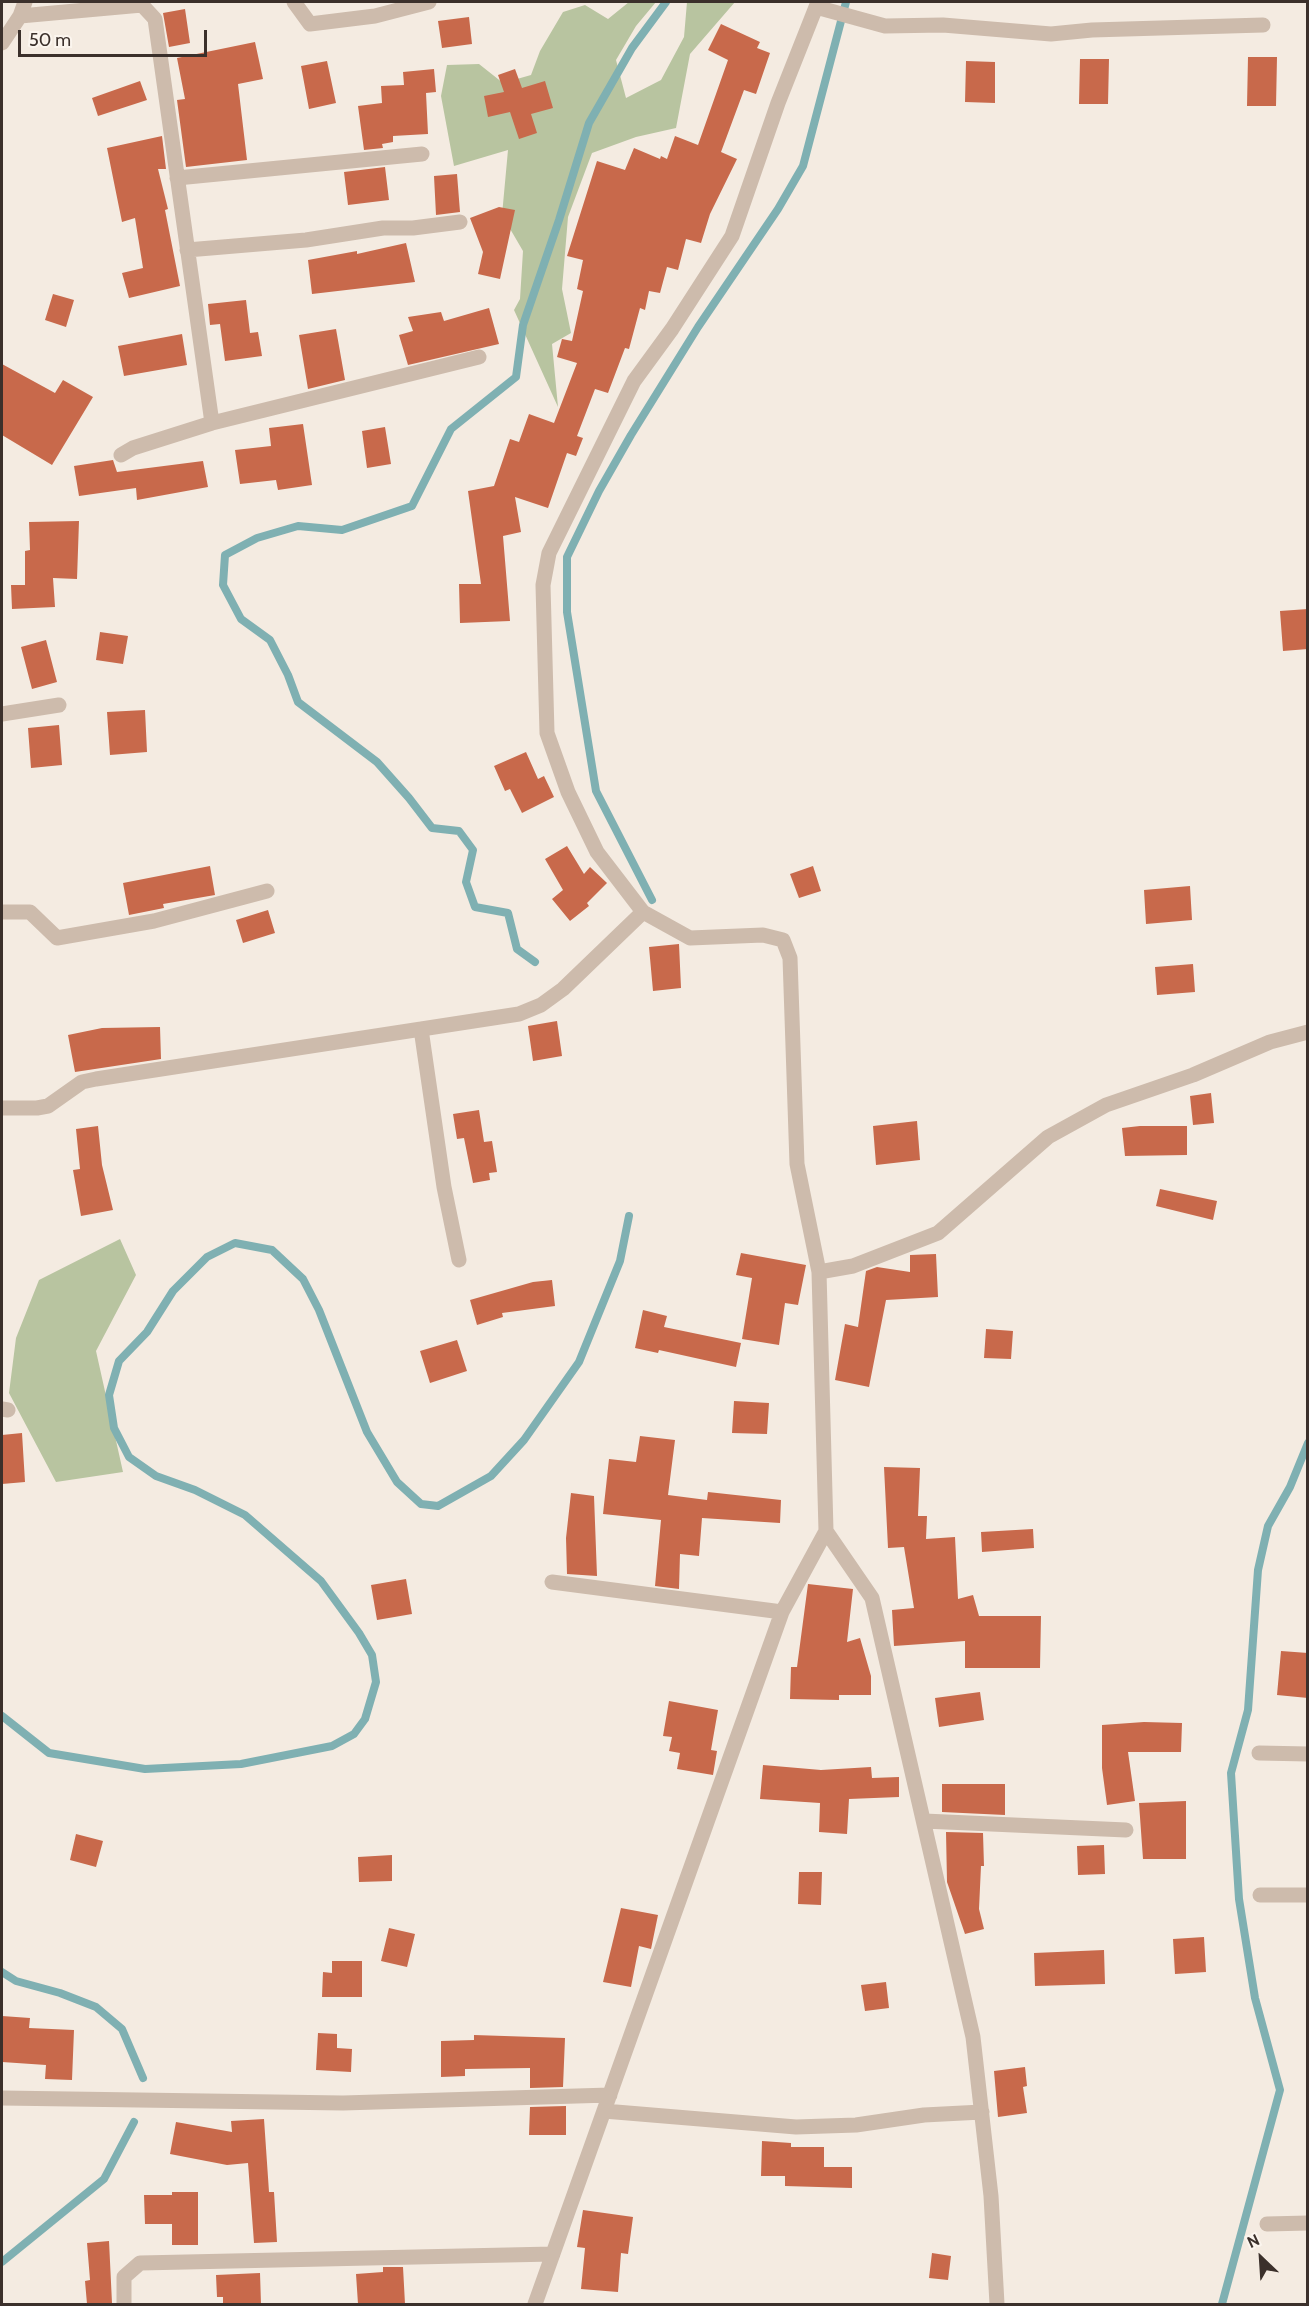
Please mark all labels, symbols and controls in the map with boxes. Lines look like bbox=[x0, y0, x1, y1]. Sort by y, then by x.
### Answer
scale bar bbox=[21, 18, 210, 56]
text: 50 m bbox=[29, 29, 71, 51]
north arrow bbox=[1231, 2228, 1291, 2288]
text: N bbox=[1244, 2230, 1262, 2252]

